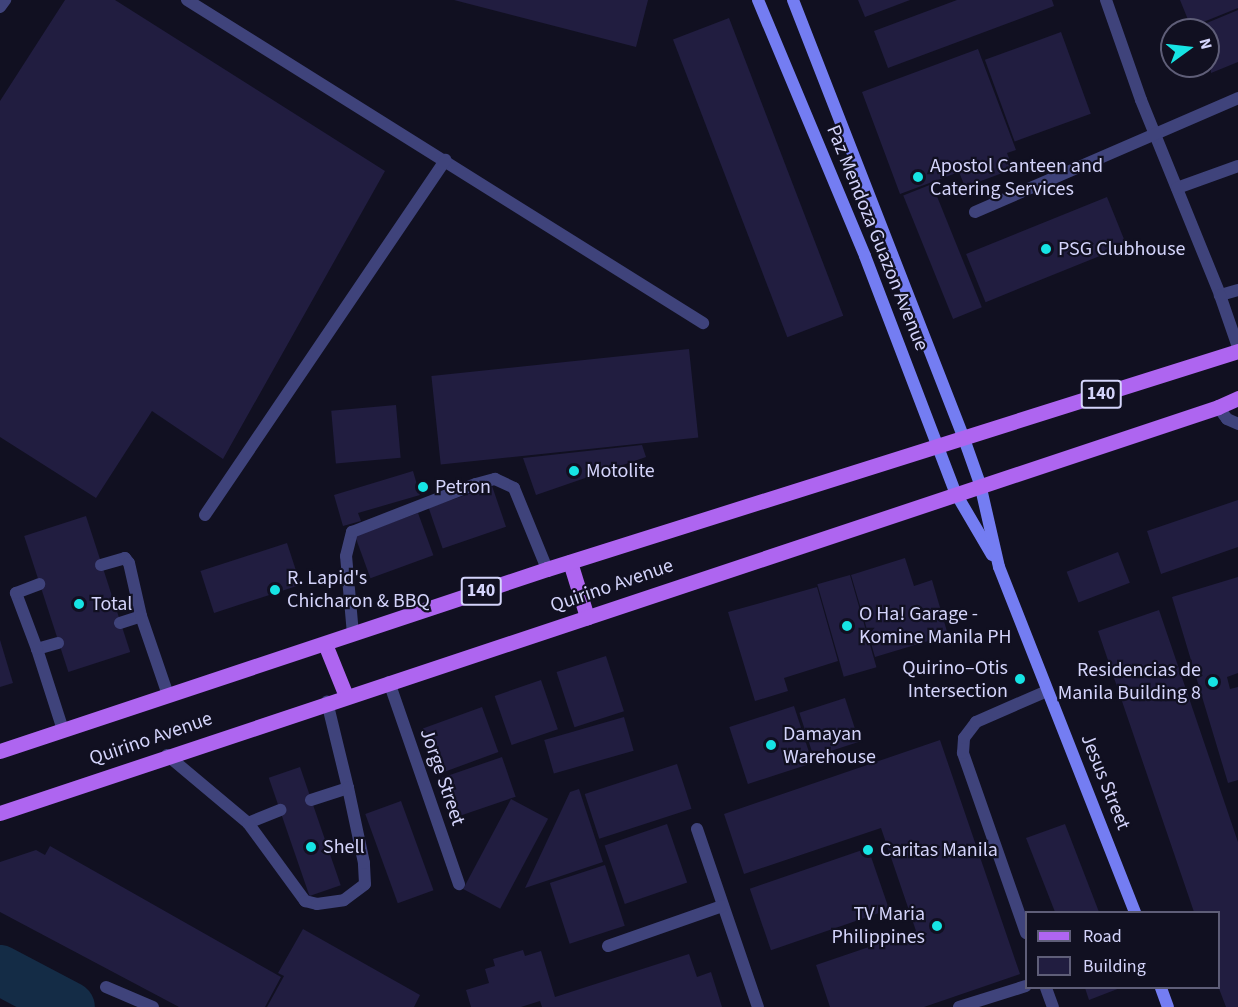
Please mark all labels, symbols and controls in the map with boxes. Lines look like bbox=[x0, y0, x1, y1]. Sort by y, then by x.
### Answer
north arrow bbox=[1160, 18, 1220, 78]
text: N bbox=[1193, 36, 1217, 52]
street label: Paz Mendoza Guazon Avenue bbox=[821, 122, 933, 354]
place label: Apostol Canteen and Catering Services bbox=[930, 154, 1103, 201]
marker: Apostol Canteen and Catering Services bbox=[911, 170, 925, 184]
place label: PSG Clubhouse bbox=[1058, 237, 1185, 261]
marker: PSG Clubhouse bbox=[1039, 242, 1053, 256]
road number: 140 bbox=[1080, 379, 1122, 409]
place label: Motolite bbox=[586, 459, 655, 483]
marker: Motolite bbox=[567, 464, 581, 478]
place label: Petron bbox=[435, 475, 491, 499]
marker: Petron bbox=[416, 480, 430, 494]
street label: Quirino Avenue bbox=[547, 554, 677, 618]
place label: R. Lapid's Chicharon & BBQ bbox=[287, 566, 430, 613]
road number: 140 bbox=[460, 576, 502, 606]
marker: R. Lapid's Chicharon & BBQ bbox=[268, 583, 282, 597]
place label: Total bbox=[91, 592, 132, 616]
marker: Total bbox=[72, 597, 86, 611]
place label: O Ha! Garage - Komine Manila PH bbox=[859, 602, 1012, 649]
marker: O Ha! Garage - Komine Manila PH bbox=[840, 619, 854, 633]
place label: Quirino–Otis Intersection bbox=[902, 656, 1008, 703]
place label: Residencias de Manila Building 8 bbox=[1058, 658, 1201, 705]
marker: Quirino–Otis Intersection bbox=[1013, 672, 1027, 686]
marker: Residencias de Manila Building 8 bbox=[1206, 675, 1220, 689]
street label: Quirino Avenue bbox=[86, 707, 216, 771]
place label: Damayan Warehouse bbox=[783, 722, 876, 769]
street label: Jorge Street bbox=[414, 725, 470, 829]
street label: Jesus Street bbox=[1075, 731, 1135, 833]
marker: Damayan Warehouse bbox=[764, 738, 778, 752]
place label: Shell bbox=[323, 835, 365, 859]
place label: Caritas Manila bbox=[880, 838, 998, 862]
marker: Shell bbox=[304, 840, 318, 854]
marker: Caritas Manila bbox=[861, 843, 875, 857]
place label: TV Maria Philippines bbox=[832, 903, 925, 950]
legend bbox=[1025, 911, 1220, 989]
marker: TV Maria Philippines bbox=[930, 919, 944, 933]
text: Road bbox=[1083, 924, 1122, 949]
text: Building bbox=[1083, 954, 1146, 979]

